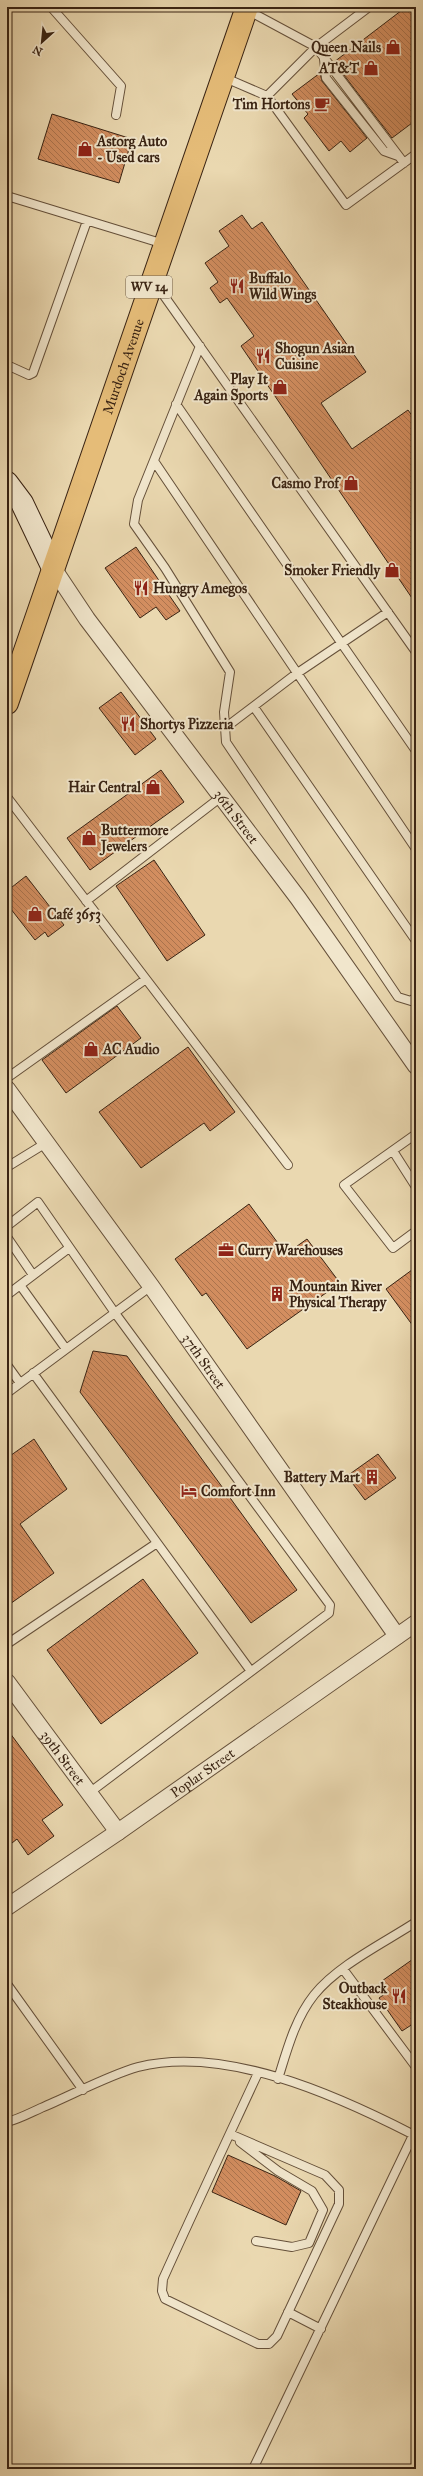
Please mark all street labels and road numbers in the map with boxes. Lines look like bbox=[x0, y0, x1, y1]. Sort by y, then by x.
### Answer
road number: WV 14 bbox=[126, 276, 172, 298]
street label: Murdoch Avenue bbox=[99, 316, 147, 416]
street label: 36th Street bbox=[211, 786, 262, 847]
street label: 37th Street bbox=[179, 1330, 229, 1392]
street label: 39th Street bbox=[37, 1727, 89, 1788]
street label: Poplar Street bbox=[167, 1744, 238, 1801]

